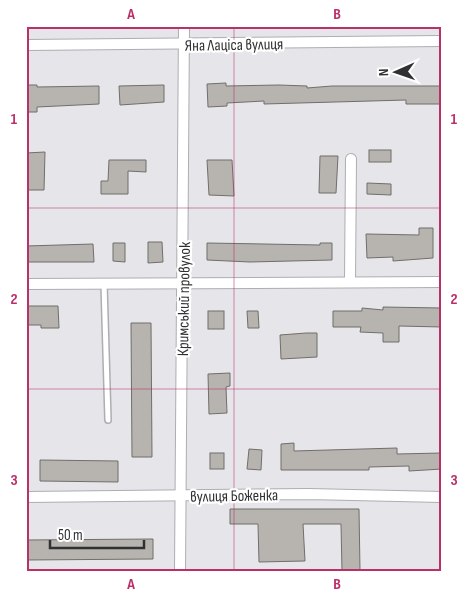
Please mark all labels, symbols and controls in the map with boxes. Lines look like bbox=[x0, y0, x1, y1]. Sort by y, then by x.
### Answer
text: A bbox=[126, 5, 135, 24]
text: B bbox=[333, 5, 341, 24]
street label: Яна Лаціса вулиця bbox=[185, 35, 283, 56]
north arrow bbox=[370, 48, 420, 98]
text: N bbox=[375, 68, 392, 76]
text: 1 bbox=[11, 110, 18, 129]
text: 1 bbox=[451, 110, 458, 129]
street label: Кримський провулок bbox=[174, 241, 195, 356]
text: 2 bbox=[10, 290, 18, 309]
text: 2 bbox=[450, 290, 458, 309]
text: 3 bbox=[10, 471, 18, 490]
text: 3 bbox=[450, 471, 458, 490]
street label: вулиця Боженка bbox=[190, 486, 278, 507]
scale bar bbox=[50, 517, 144, 549]
text: 50 m bbox=[58, 526, 83, 545]
text: A bbox=[126, 575, 135, 594]
text: B bbox=[333, 575, 341, 594]

